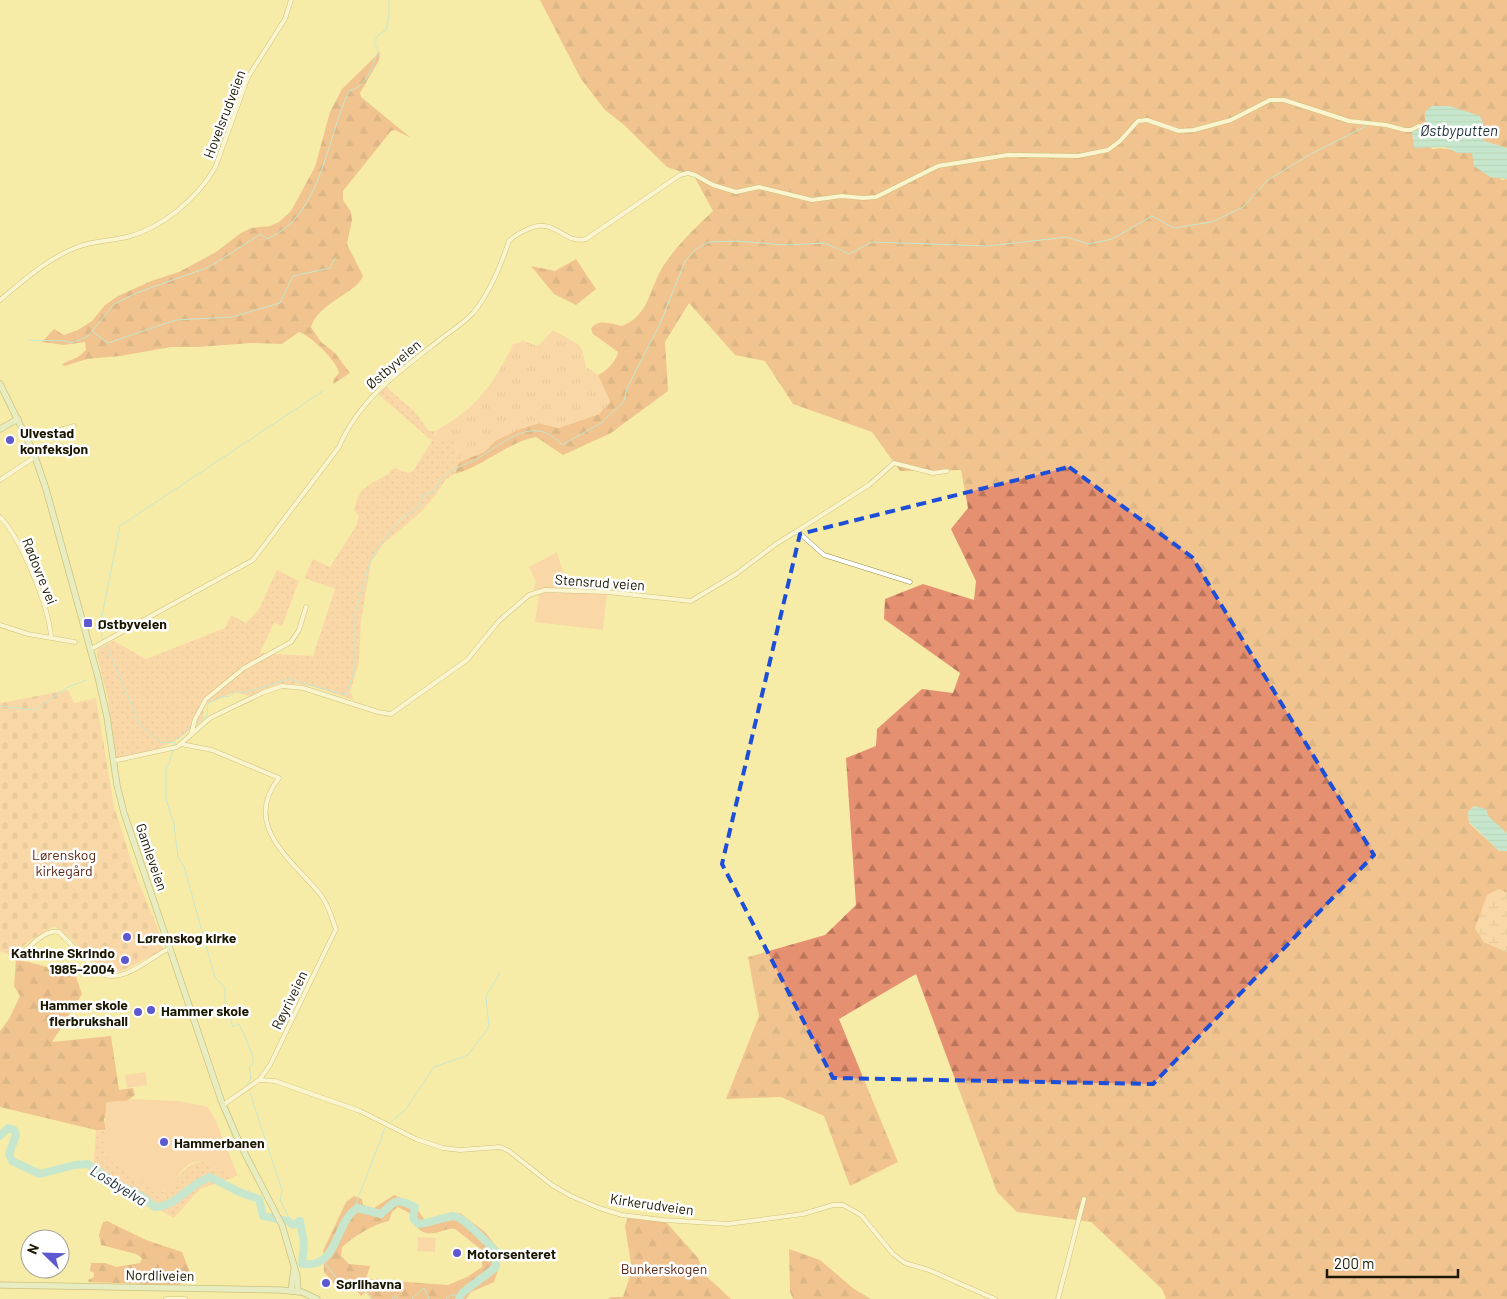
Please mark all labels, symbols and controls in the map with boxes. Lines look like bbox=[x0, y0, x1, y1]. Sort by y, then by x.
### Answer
street label: Hovelsrudveien bbox=[199, 68, 249, 160]
water label: Østbyputten bbox=[1420, 121, 1498, 139]
street label: Østbyveien bbox=[362, 336, 424, 392]
place label: Ulvestad konfeksjon bbox=[20, 424, 88, 457]
marker: Ulvestad konfeksjon bbox=[4, 434, 16, 446]
street label: Rødovre vei bbox=[19, 535, 61, 607]
street label: Stensrud veien bbox=[554, 570, 646, 594]
place label: Østbyveien bbox=[98, 615, 167, 632]
marker: Østbyveien bbox=[82, 617, 94, 629]
street label: Gamleveien bbox=[133, 821, 171, 893]
park label: Lørenskog kirkegård bbox=[32, 846, 96, 879]
place label: Lørenskog kirke bbox=[137, 929, 237, 946]
marker: Lørenskog kirke bbox=[121, 931, 133, 943]
place label: Kathrine Skrindo 1985-2004 bbox=[11, 944, 115, 977]
marker: Kathrine Skrindo 1985-2004 bbox=[119, 954, 131, 966]
street label: Røyriveien bbox=[268, 968, 310, 1032]
place label: Hammer skole flerbrukshall bbox=[40, 996, 128, 1029]
place label: Hammer skole bbox=[161, 1002, 249, 1019]
marker: Hammer skole bbox=[145, 1004, 157, 1016]
marker: Hammer skole flerbrukshall bbox=[132, 1006, 144, 1018]
place label: Hammerbanen bbox=[174, 1134, 265, 1151]
marker: Hammerbanen bbox=[158, 1136, 170, 1148]
water label: Losbyelva bbox=[87, 1161, 151, 1209]
street label: Kirkerudveien bbox=[609, 1190, 695, 1218]
north arrow bbox=[20, 1229, 70, 1279]
text: N bbox=[23, 1241, 42, 1256]
place label: Motorsenteret bbox=[467, 1245, 556, 1262]
scale bar bbox=[1327, 1246, 1458, 1278]
marker: Motorsenteret bbox=[451, 1247, 463, 1259]
text: 200 m bbox=[1334, 1254, 1374, 1272]
park label: Bunkerskogen bbox=[621, 1260, 707, 1277]
street label: Nordliveien bbox=[125, 1266, 195, 1284]
place label: Sørlihavna bbox=[336, 1275, 402, 1292]
marker: Sørlihavna bbox=[320, 1277, 332, 1289]

